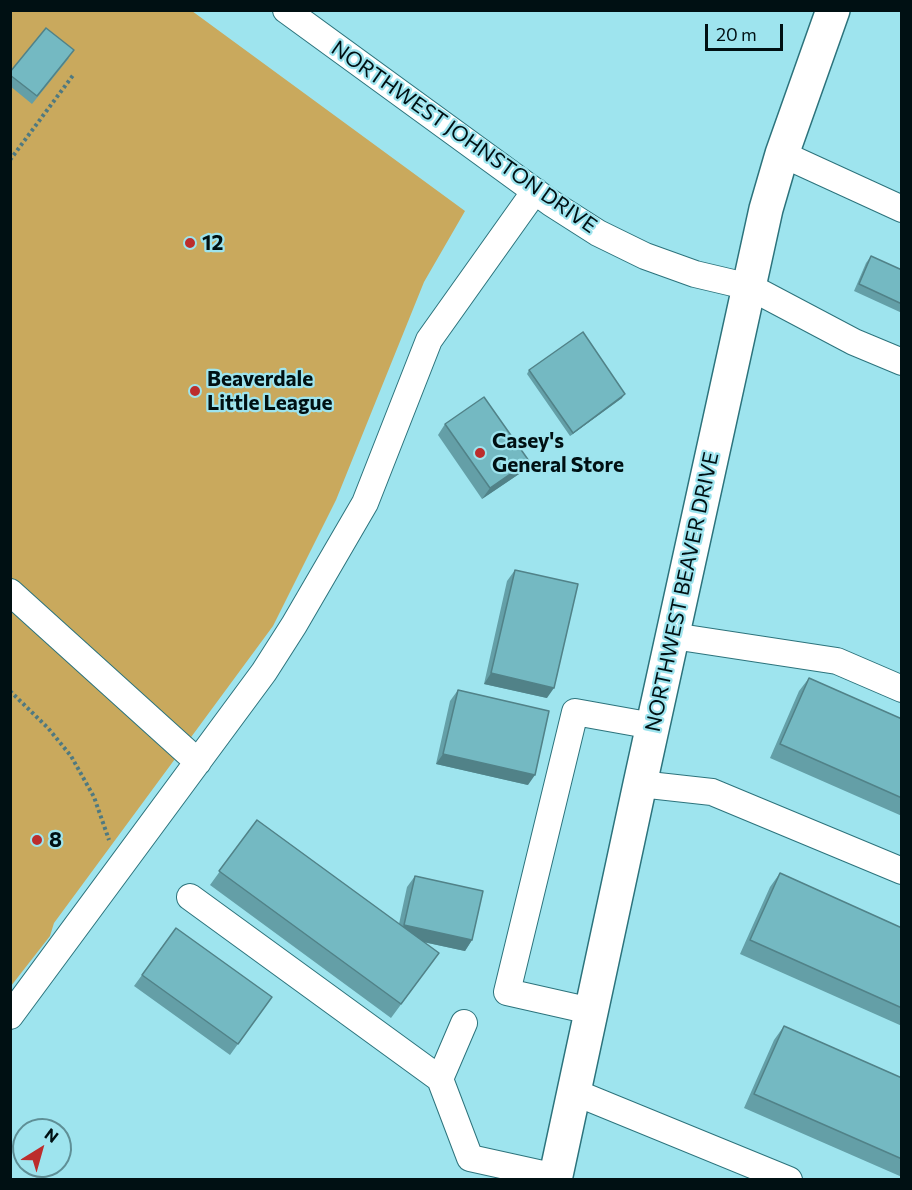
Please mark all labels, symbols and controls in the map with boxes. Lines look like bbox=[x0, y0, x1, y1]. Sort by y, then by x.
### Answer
scale bar bbox=[708, 12, 786, 50]
text: 20 m bbox=[716, 23, 757, 45]
street label: NORTHWEST JOHNSTON DRIVE bbox=[326, 35, 602, 239]
place label: 12 bbox=[202, 230, 223, 256]
marker: 12 bbox=[183, 236, 197, 250]
place label: Beaverdale Little League bbox=[207, 366, 332, 416]
marker: Beaverdale Little League bbox=[188, 384, 202, 398]
place label: Casey's General Store bbox=[492, 428, 624, 478]
marker: Casey's General Store bbox=[473, 446, 487, 460]
street label: NORTHWEST BEAVER DRIVE bbox=[640, 450, 724, 734]
place label: 8 bbox=[49, 827, 62, 853]
marker: 8 bbox=[30, 833, 44, 847]
north arrow bbox=[12, 1118, 72, 1178]
text: N bbox=[41, 1124, 62, 1146]

